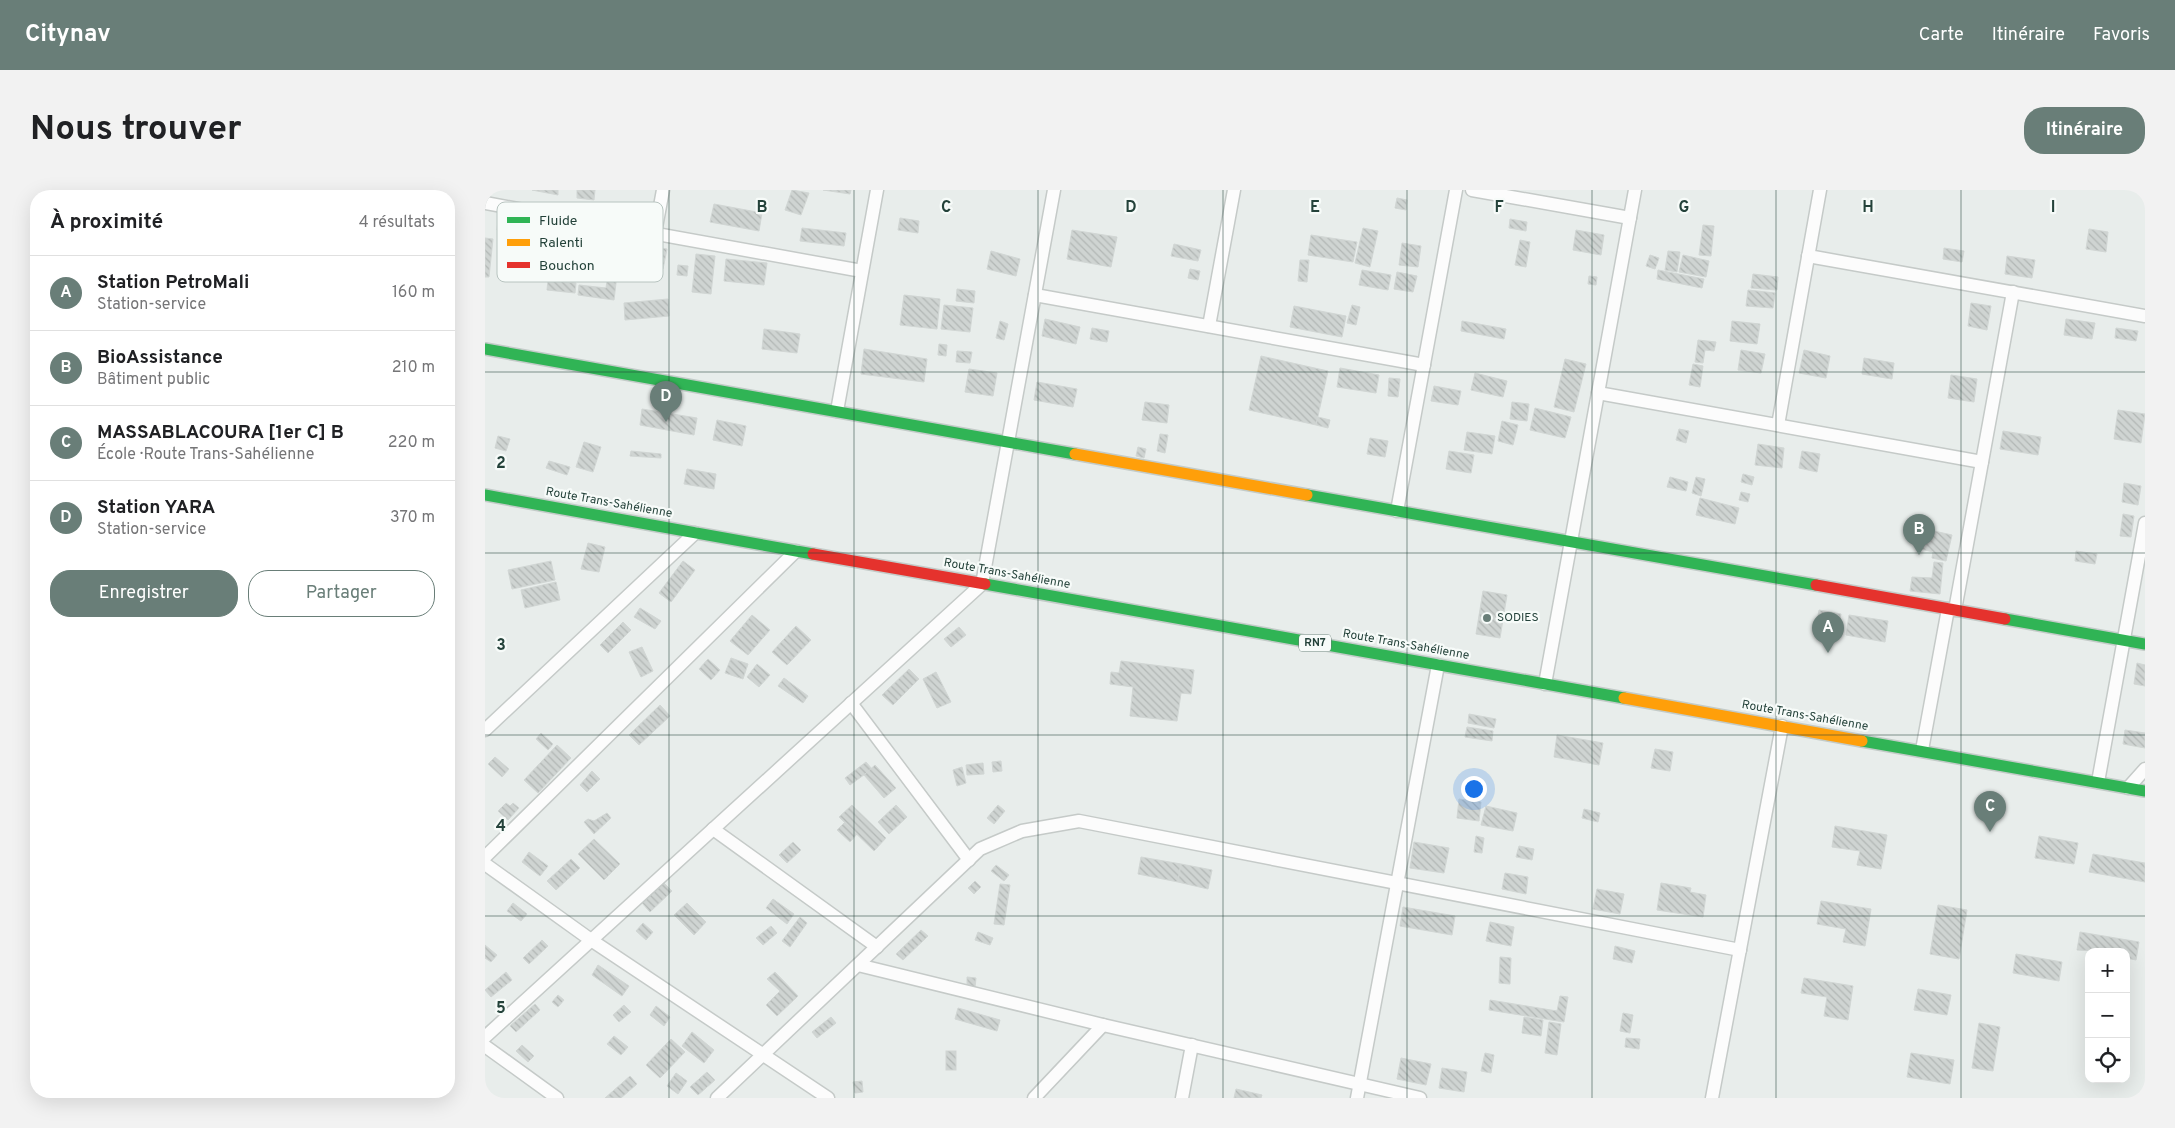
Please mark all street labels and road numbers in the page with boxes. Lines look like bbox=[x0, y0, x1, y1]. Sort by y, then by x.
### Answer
street label: Route Trans-Sahélienne bbox=[544, 484, 674, 522]
street label: Route Trans-Sahélienne bbox=[942, 555, 1072, 593]
street label: Route Trans-Sahélienne bbox=[1341, 626, 1471, 664]
road number: RN7 bbox=[1299, 634, 1331, 652]
street label: Route Trans-Sahélienne bbox=[1740, 697, 1870, 735]

